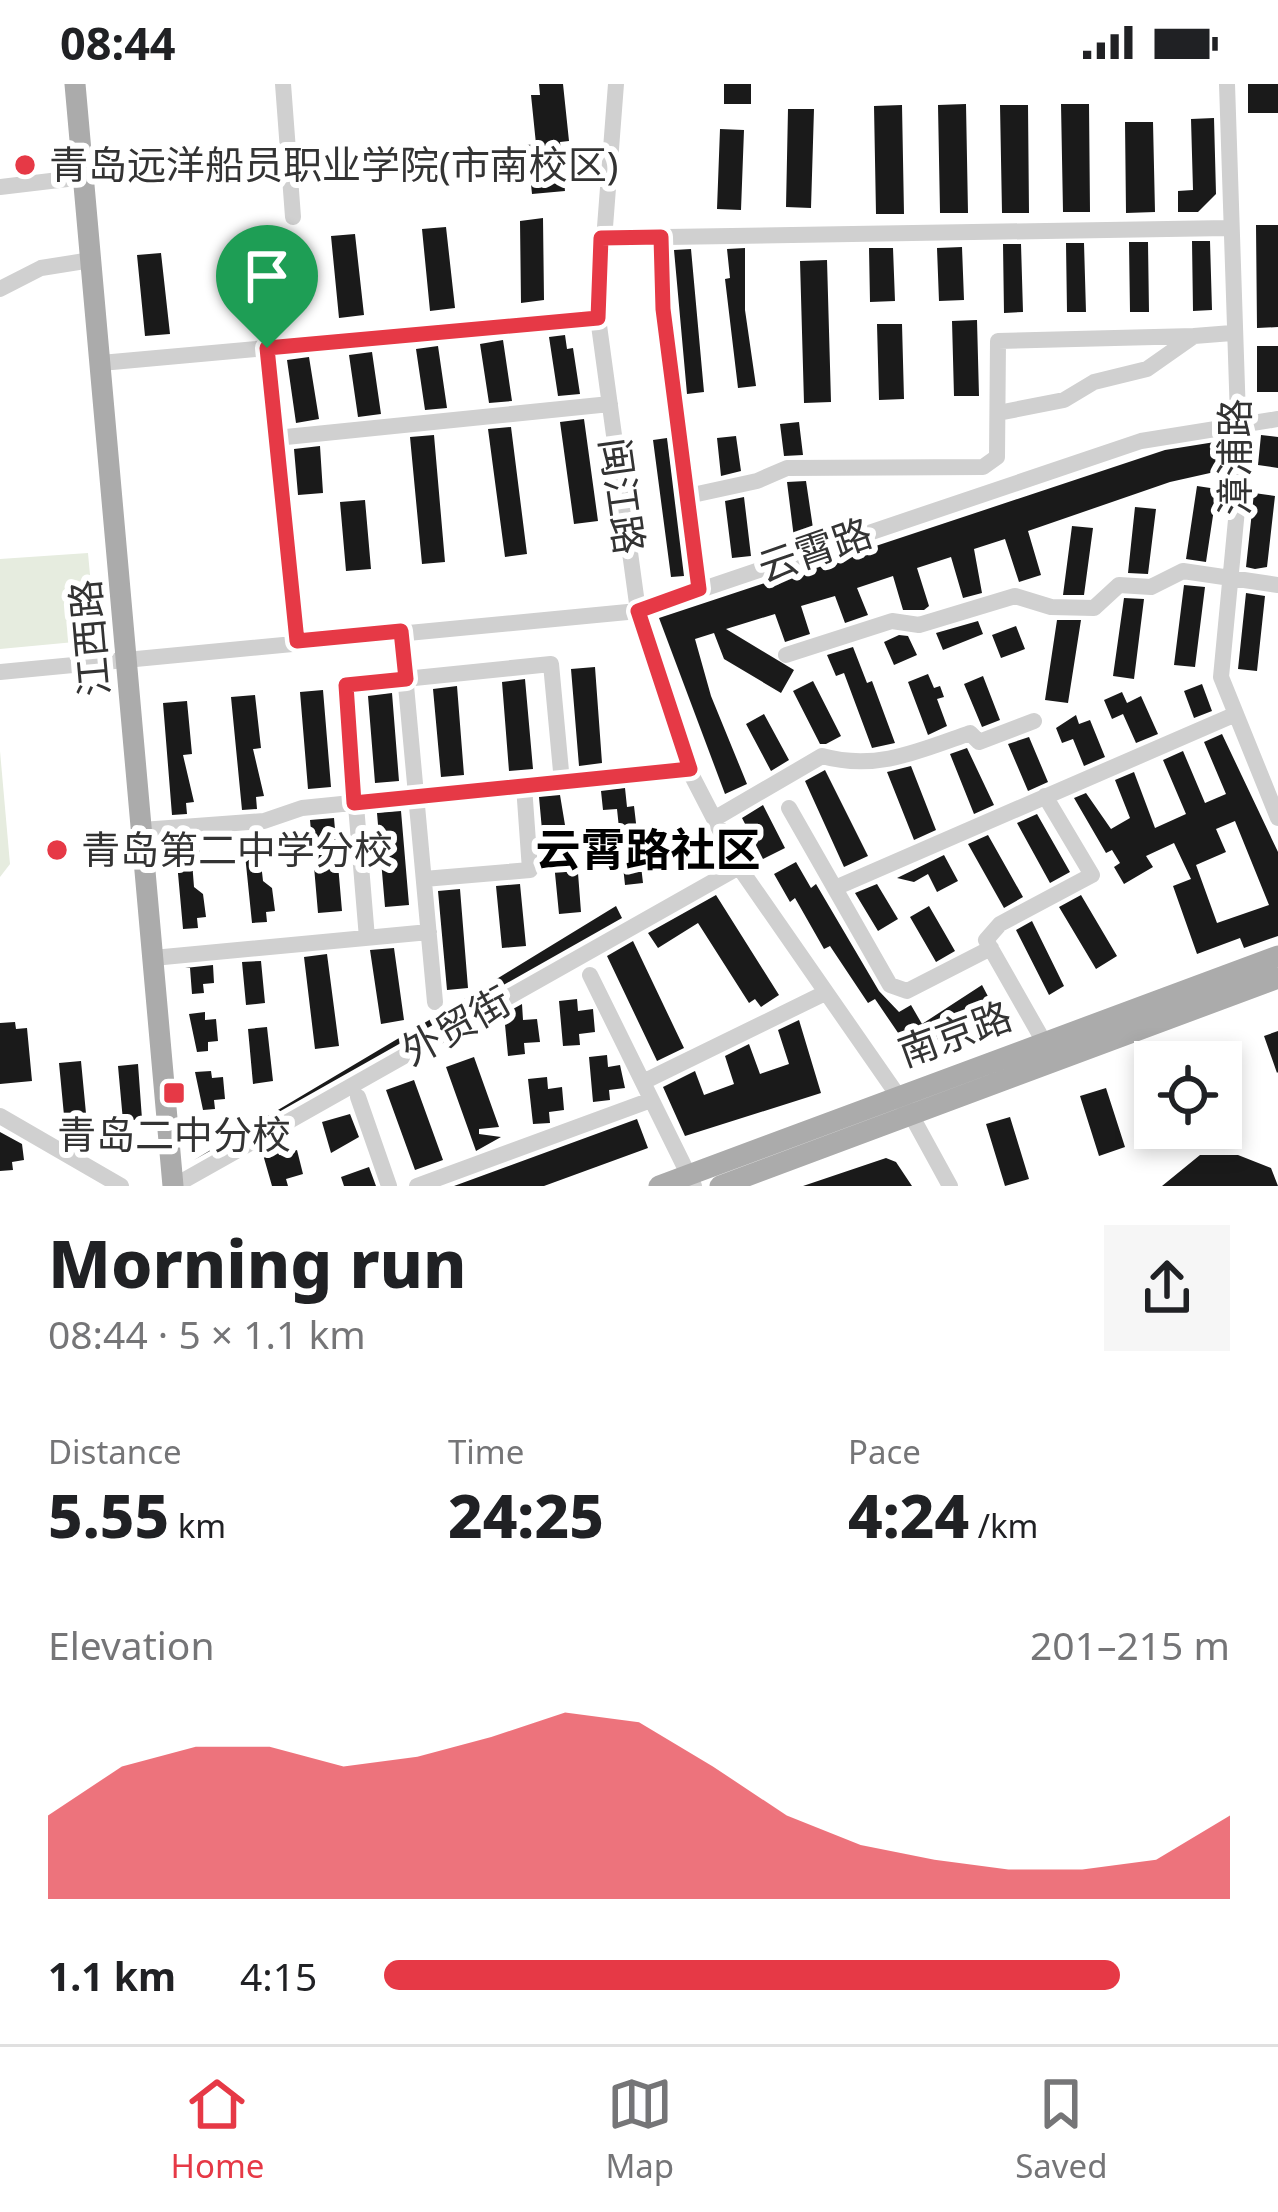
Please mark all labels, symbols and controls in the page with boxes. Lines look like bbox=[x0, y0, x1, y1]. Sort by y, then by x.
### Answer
text: 08:44 bbox=[60, 12, 176, 73]
place label: 青岛远洋船员职业学院(市南校区) bbox=[49, 137, 618, 190]
marker: 青岛远洋船员职业学院(市南校区) bbox=[12, 152, 38, 178]
pin bbox=[216, 225, 318, 348]
icon: arrive bbox=[234, 243, 300, 309]
street label: 漳浦路 bbox=[1207, 398, 1260, 516]
street label: 闽江路 bbox=[589, 434, 658, 557]
street label: 云霄路 bbox=[751, 504, 878, 593]
street label: 江西路 bbox=[57, 578, 120, 699]
district label: 云霄路社区 bbox=[535, 818, 761, 879]
place label: 青岛第二中学分校 bbox=[81, 822, 393, 875]
marker: 青岛第二中学分校 bbox=[44, 837, 70, 863]
street label: 外贸街 bbox=[391, 973, 519, 1076]
street label: 南京路 bbox=[890, 988, 1019, 1078]
map controls bbox=[1134, 1041, 1242, 1149]
button: locate bbox=[1134, 1041, 1242, 1149]
marker: 青岛二中分校 bbox=[161, 1080, 187, 1106]
place label: 青岛二中分校 bbox=[57, 1107, 291, 1160]
text: Morning run bbox=[48, 1217, 467, 1307]
button: share bbox=[1104, 1225, 1230, 1351]
text: 08:44 · 5 × 1.1 km bbox=[48, 1307, 366, 1360]
text: Distance bbox=[48, 1429, 182, 1474]
text: Time bbox=[448, 1429, 524, 1474]
text: Pace bbox=[848, 1429, 921, 1474]
text: 5.55 bbox=[48, 1474, 169, 1556]
text: 24:25 bbox=[448, 1474, 604, 1556]
text: 4:24 bbox=[848, 1474, 969, 1556]
text: km bbox=[169, 1503, 226, 1548]
text: /km bbox=[969, 1503, 1038, 1548]
text: Elevation bbox=[48, 1618, 215, 1671]
text: 201–215 m bbox=[1030, 1618, 1230, 1671]
text: 1.1 km bbox=[48, 1949, 176, 2002]
text: 4:15 bbox=[240, 1949, 317, 2002]
tab: Home bbox=[171, 2071, 264, 2188]
tab: Map bbox=[605, 2071, 674, 2188]
tab: Saved bbox=[1015, 2071, 1107, 2188]

